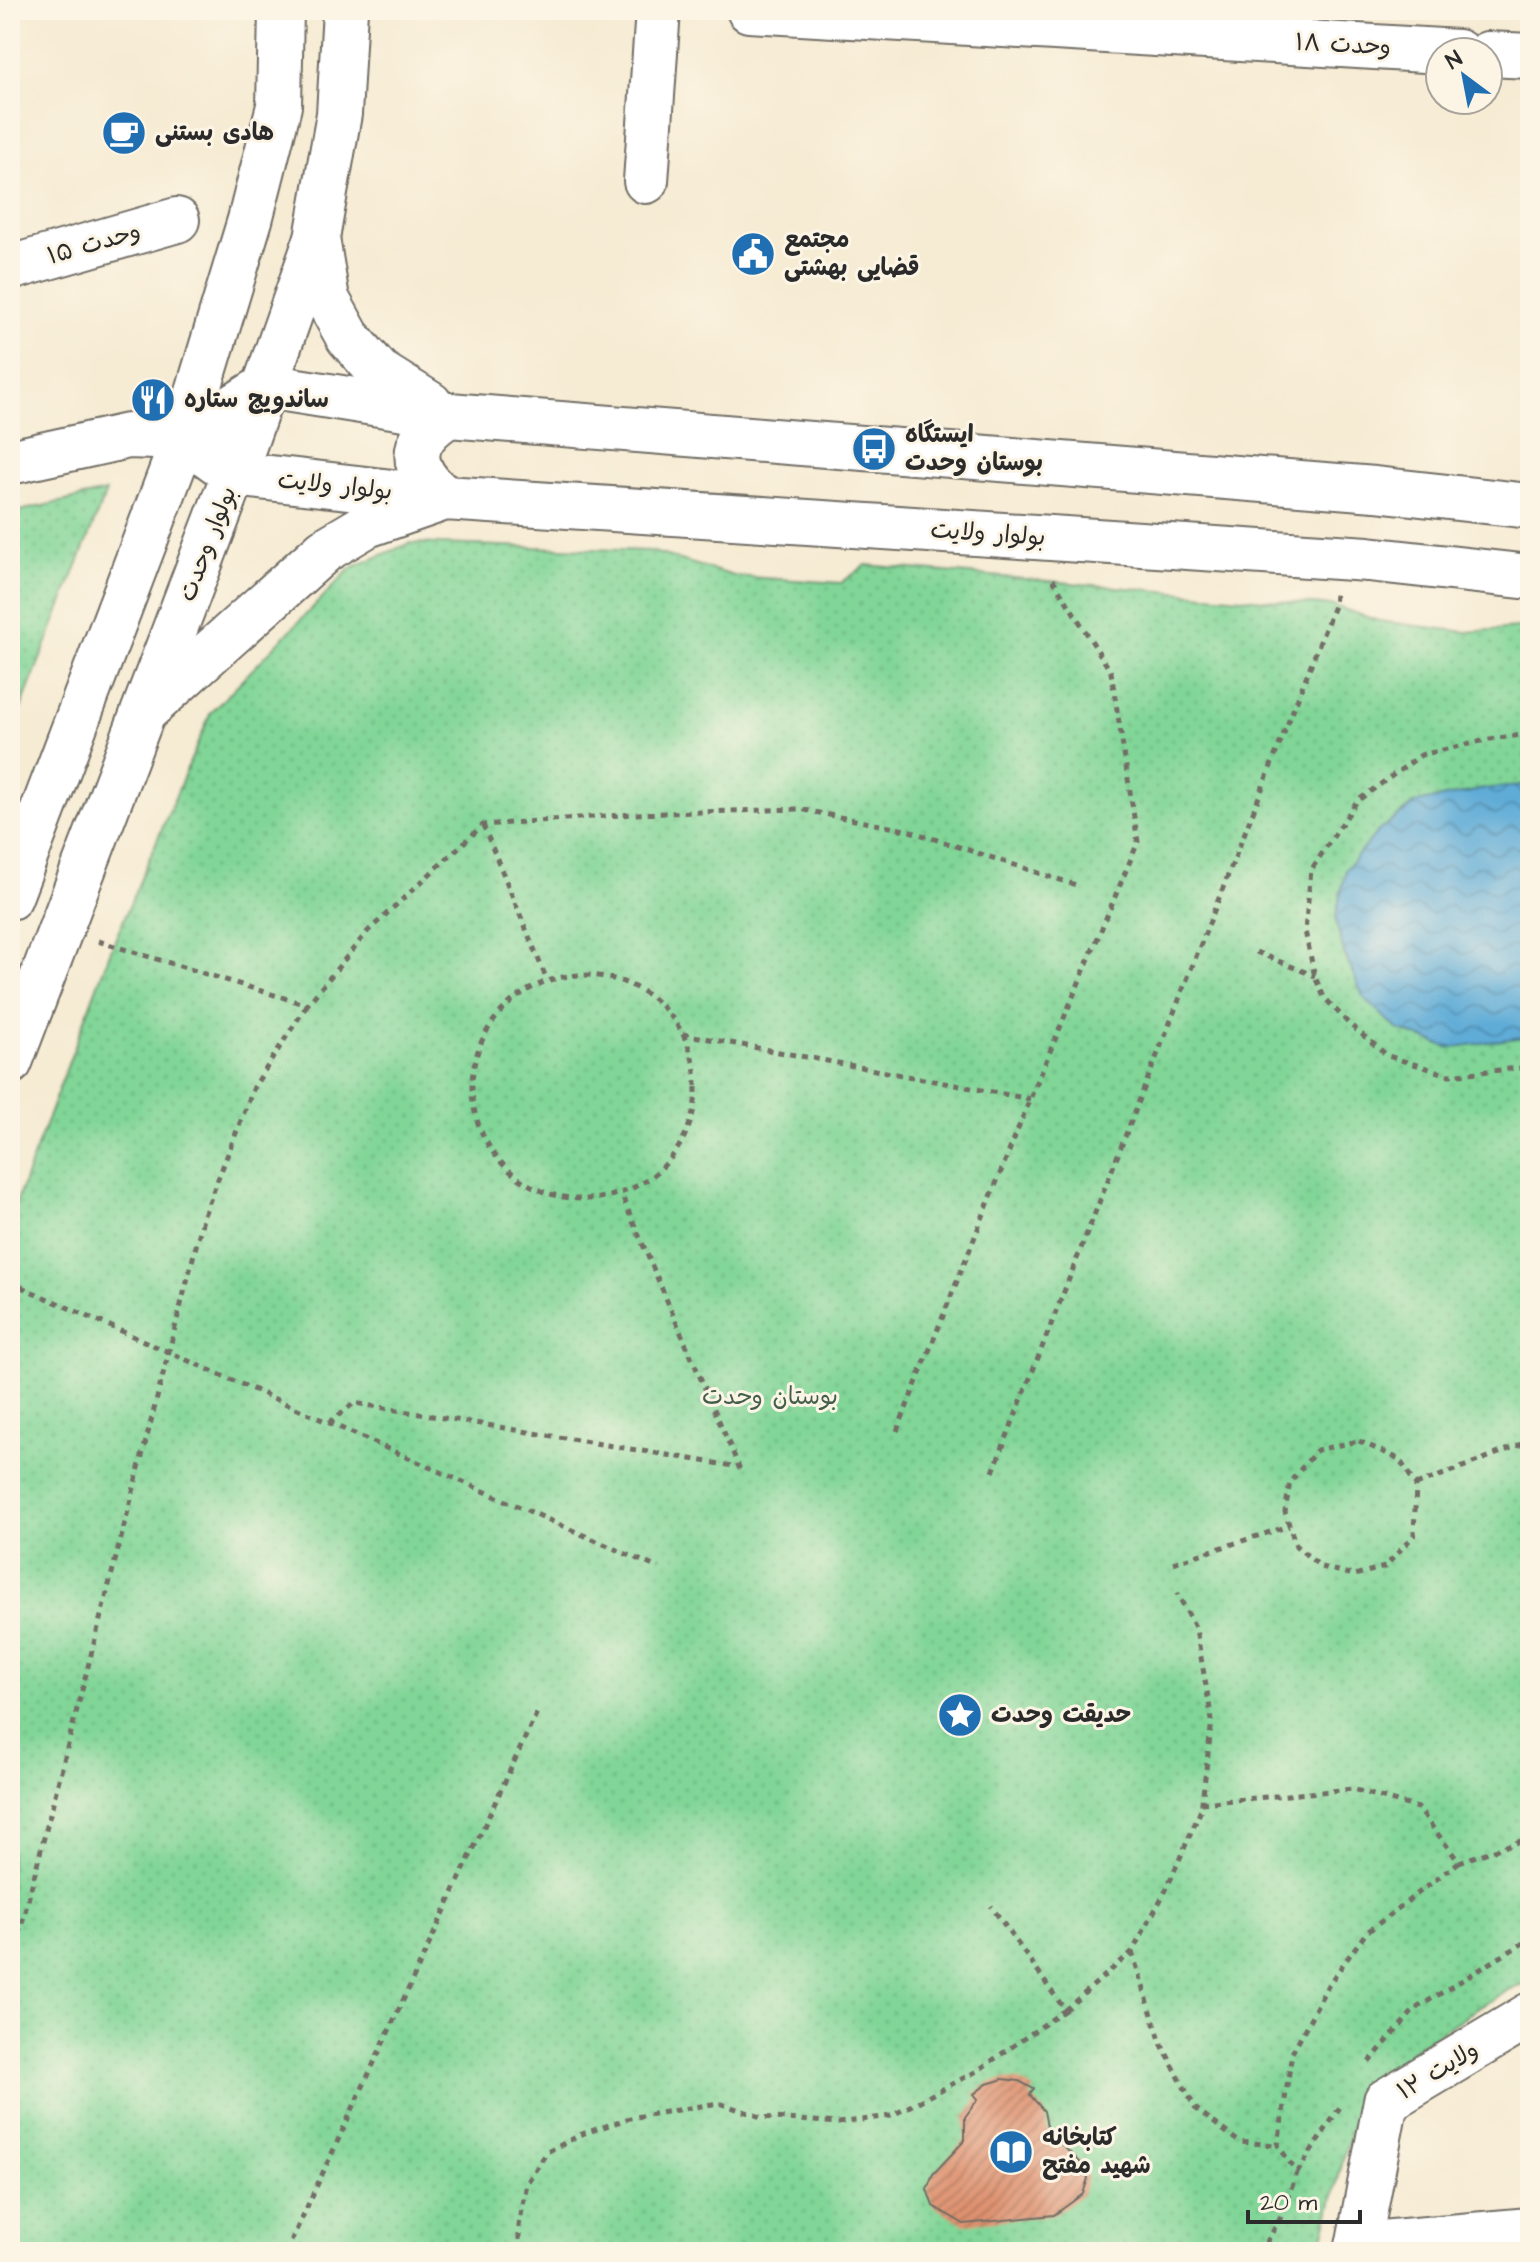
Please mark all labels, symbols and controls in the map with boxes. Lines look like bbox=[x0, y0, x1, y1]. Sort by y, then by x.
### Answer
street label: وحدت ۱۸ bbox=[1294, 26, 1392, 64]
north arrow bbox=[1424, 36, 1504, 116]
text: N bbox=[1440, 43, 1468, 77]
cafe icon: هادی بستنی bbox=[100, 109, 148, 157]
place label: هادی بستنی bbox=[155, 116, 274, 150]
street label: وحدت ۱۵ bbox=[43, 214, 145, 274]
place label: مجتمع قضایی بهشتی bbox=[784, 223, 920, 285]
public building icon: مجتمع قضایی بهشتی bbox=[729, 230, 777, 278]
restaurant icon: ساندویچ ستاره bbox=[129, 376, 177, 424]
place label: ساندویچ ستاره bbox=[184, 383, 329, 417]
place label: ایستگاه بوستان وحدت bbox=[905, 418, 1043, 480]
bus stop icon: ایستگاه بوستان وحدت bbox=[850, 425, 898, 473]
street label: بولوار ولایت bbox=[276, 463, 394, 509]
street label: بولوار وحدت bbox=[170, 482, 246, 606]
street label: بولوار ولایت bbox=[929, 513, 1047, 555]
park label: بوستان وحدت bbox=[702, 1380, 838, 1414]
place icon: حدیقت وحدت bbox=[936, 1691, 984, 1739]
place label: حدیقت وحدت bbox=[991, 1698, 1131, 1732]
street label: ولایت ۱۲ bbox=[1391, 2033, 1485, 2109]
place label: کتابخانه شهید مفتح bbox=[1042, 2121, 1151, 2183]
library icon: کتابخانه شهید مفتح bbox=[987, 2128, 1035, 2176]
scale bar bbox=[1248, 2174, 1360, 2224]
text: 20 m bbox=[1260, 2186, 1317, 2220]

